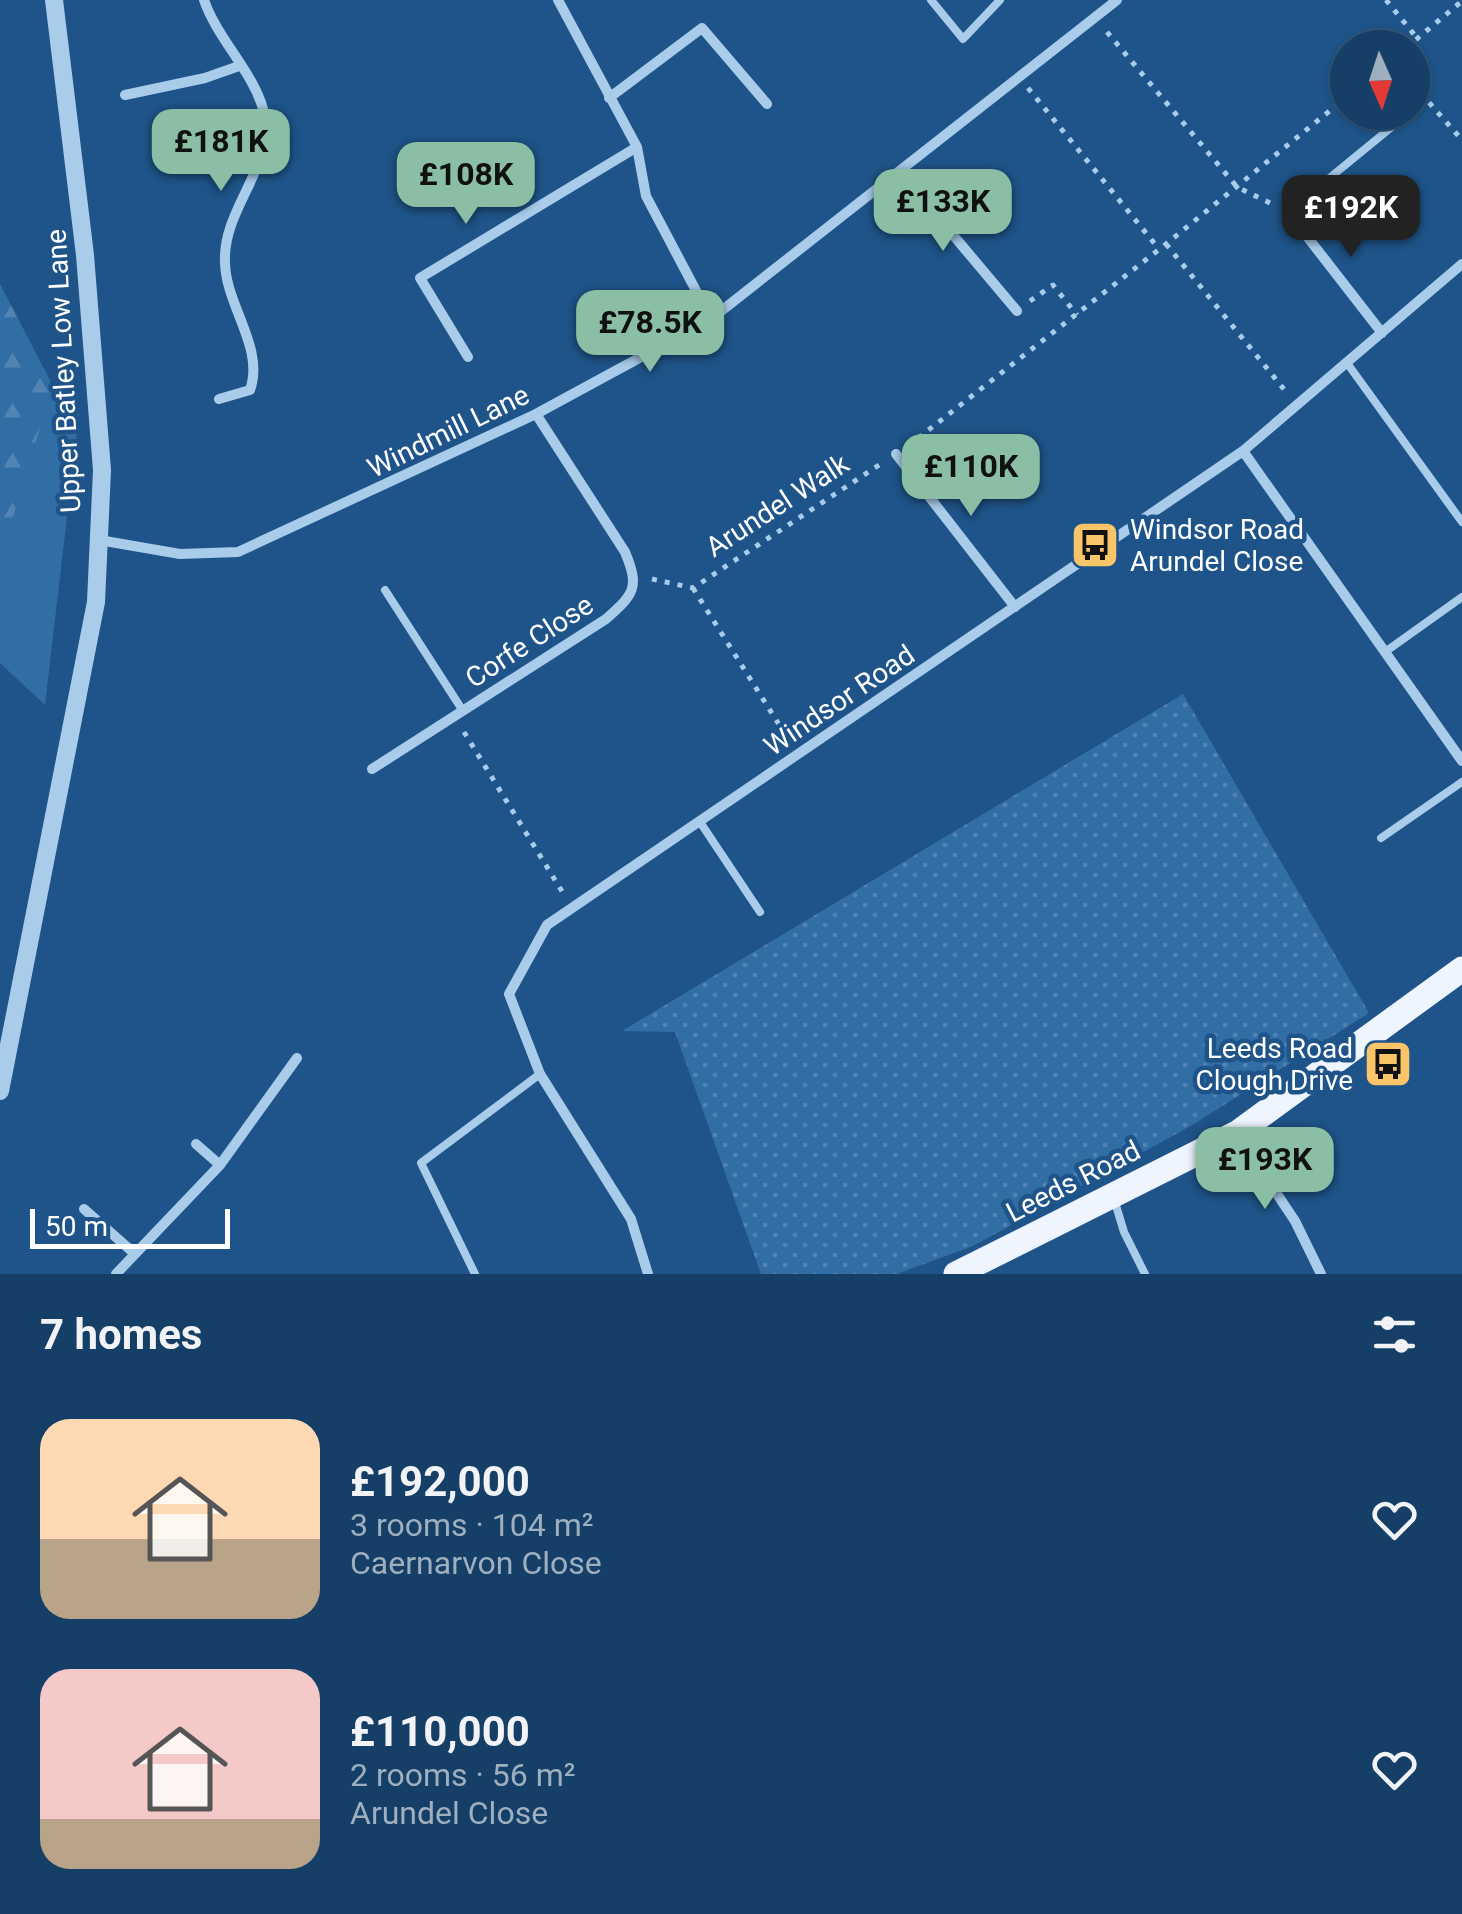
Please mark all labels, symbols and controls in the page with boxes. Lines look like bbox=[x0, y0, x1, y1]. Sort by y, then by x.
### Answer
north arrow bbox=[1330, 30, 1430, 130]
map controls bbox=[1330, 30, 1430, 130]
pin: £181K bbox=[151, 109, 291, 194]
text: £181K bbox=[174, 122, 268, 160]
pin: £108K bbox=[396, 142, 536, 227]
text: £108K bbox=[419, 155, 513, 193]
pin: £133K bbox=[873, 169, 1013, 254]
pin: £192K bbox=[1281, 175, 1421, 260]
text: £133K bbox=[896, 182, 990, 220]
text: £192K bbox=[1304, 188, 1398, 226]
street label: Upper Batley Low Lane bbox=[40, 228, 87, 514]
pin: £78.5K bbox=[569, 290, 731, 375]
text: £78.5K bbox=[598, 303, 702, 341]
street label: Windmill Lane bbox=[362, 378, 534, 485]
pin: £110K bbox=[901, 434, 1041, 519]
street label: Arundel Walk bbox=[700, 447, 856, 564]
text: £110K bbox=[924, 447, 1018, 485]
place label: Windsor Road Arundel Close bbox=[1130, 513, 1304, 578]
bus stop icon: Windsor Road Arundel Close bbox=[1069, 519, 1121, 571]
street label: Corfe Close bbox=[459, 588, 599, 695]
street label: Windsor Road bbox=[758, 638, 921, 763]
place label: Leeds Road Clough Drive bbox=[1196, 1032, 1353, 1097]
bus stop icon: Leeds Road Clough Drive bbox=[1362, 1038, 1414, 1090]
pin: £193K bbox=[1195, 1127, 1335, 1212]
street label: Leeds Road bbox=[1001, 1134, 1146, 1229]
text: £193K bbox=[1218, 1140, 1312, 1178]
scale bar bbox=[30, 1204, 230, 1248]
text: 50 m bbox=[45, 1210, 108, 1243]
icon: filters bbox=[1367, 1307, 1422, 1362]
text: 7 homes bbox=[40, 1310, 202, 1359]
text: £192,000 bbox=[350, 1457, 530, 1506]
icon: home bbox=[120, 1459, 240, 1579]
icon: heart bbox=[1367, 1492, 1422, 1547]
text: 3 rooms · 104 m² bbox=[350, 1506, 593, 1544]
text: Caernarvon Close bbox=[350, 1544, 602, 1582]
text: £110,000 bbox=[350, 1707, 530, 1756]
icon: home bbox=[120, 1709, 240, 1829]
icon: heart bbox=[1367, 1742, 1422, 1797]
text: 2 rooms · 56 m² bbox=[350, 1756, 575, 1794]
text: Arundel Close bbox=[350, 1794, 548, 1832]

